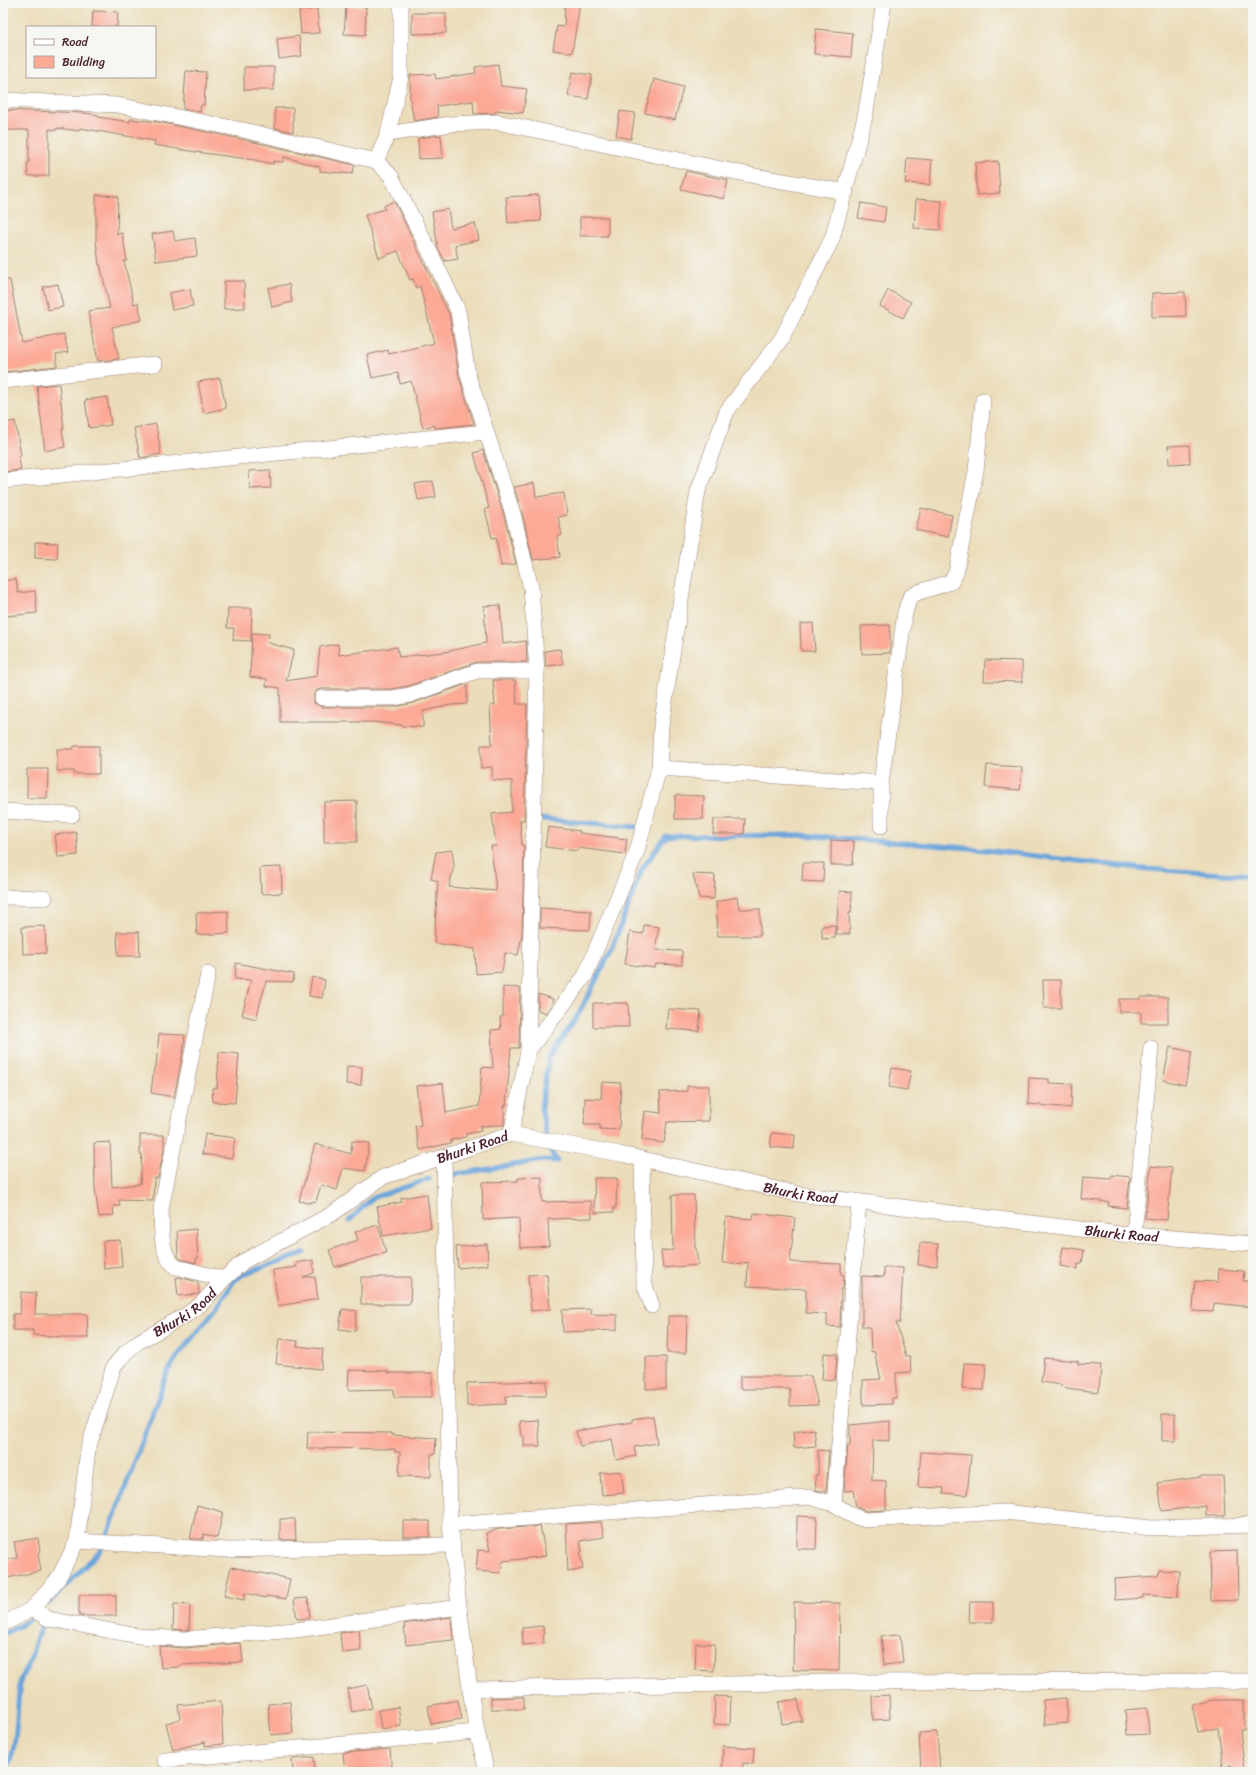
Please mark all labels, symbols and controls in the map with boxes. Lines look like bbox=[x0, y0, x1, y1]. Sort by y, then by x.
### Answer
legend bbox=[26, 26, 156, 78]
text: Road bbox=[62, 31, 89, 53]
text: Building bbox=[62, 51, 105, 73]
street label: Bhurki Road bbox=[433, 1123, 513, 1171]
street label: Bhurki Road bbox=[761, 1174, 840, 1211]
street label: Bhurki Road bbox=[1083, 1217, 1161, 1249]
street label: Bhurki Road bbox=[148, 1280, 224, 1344]

